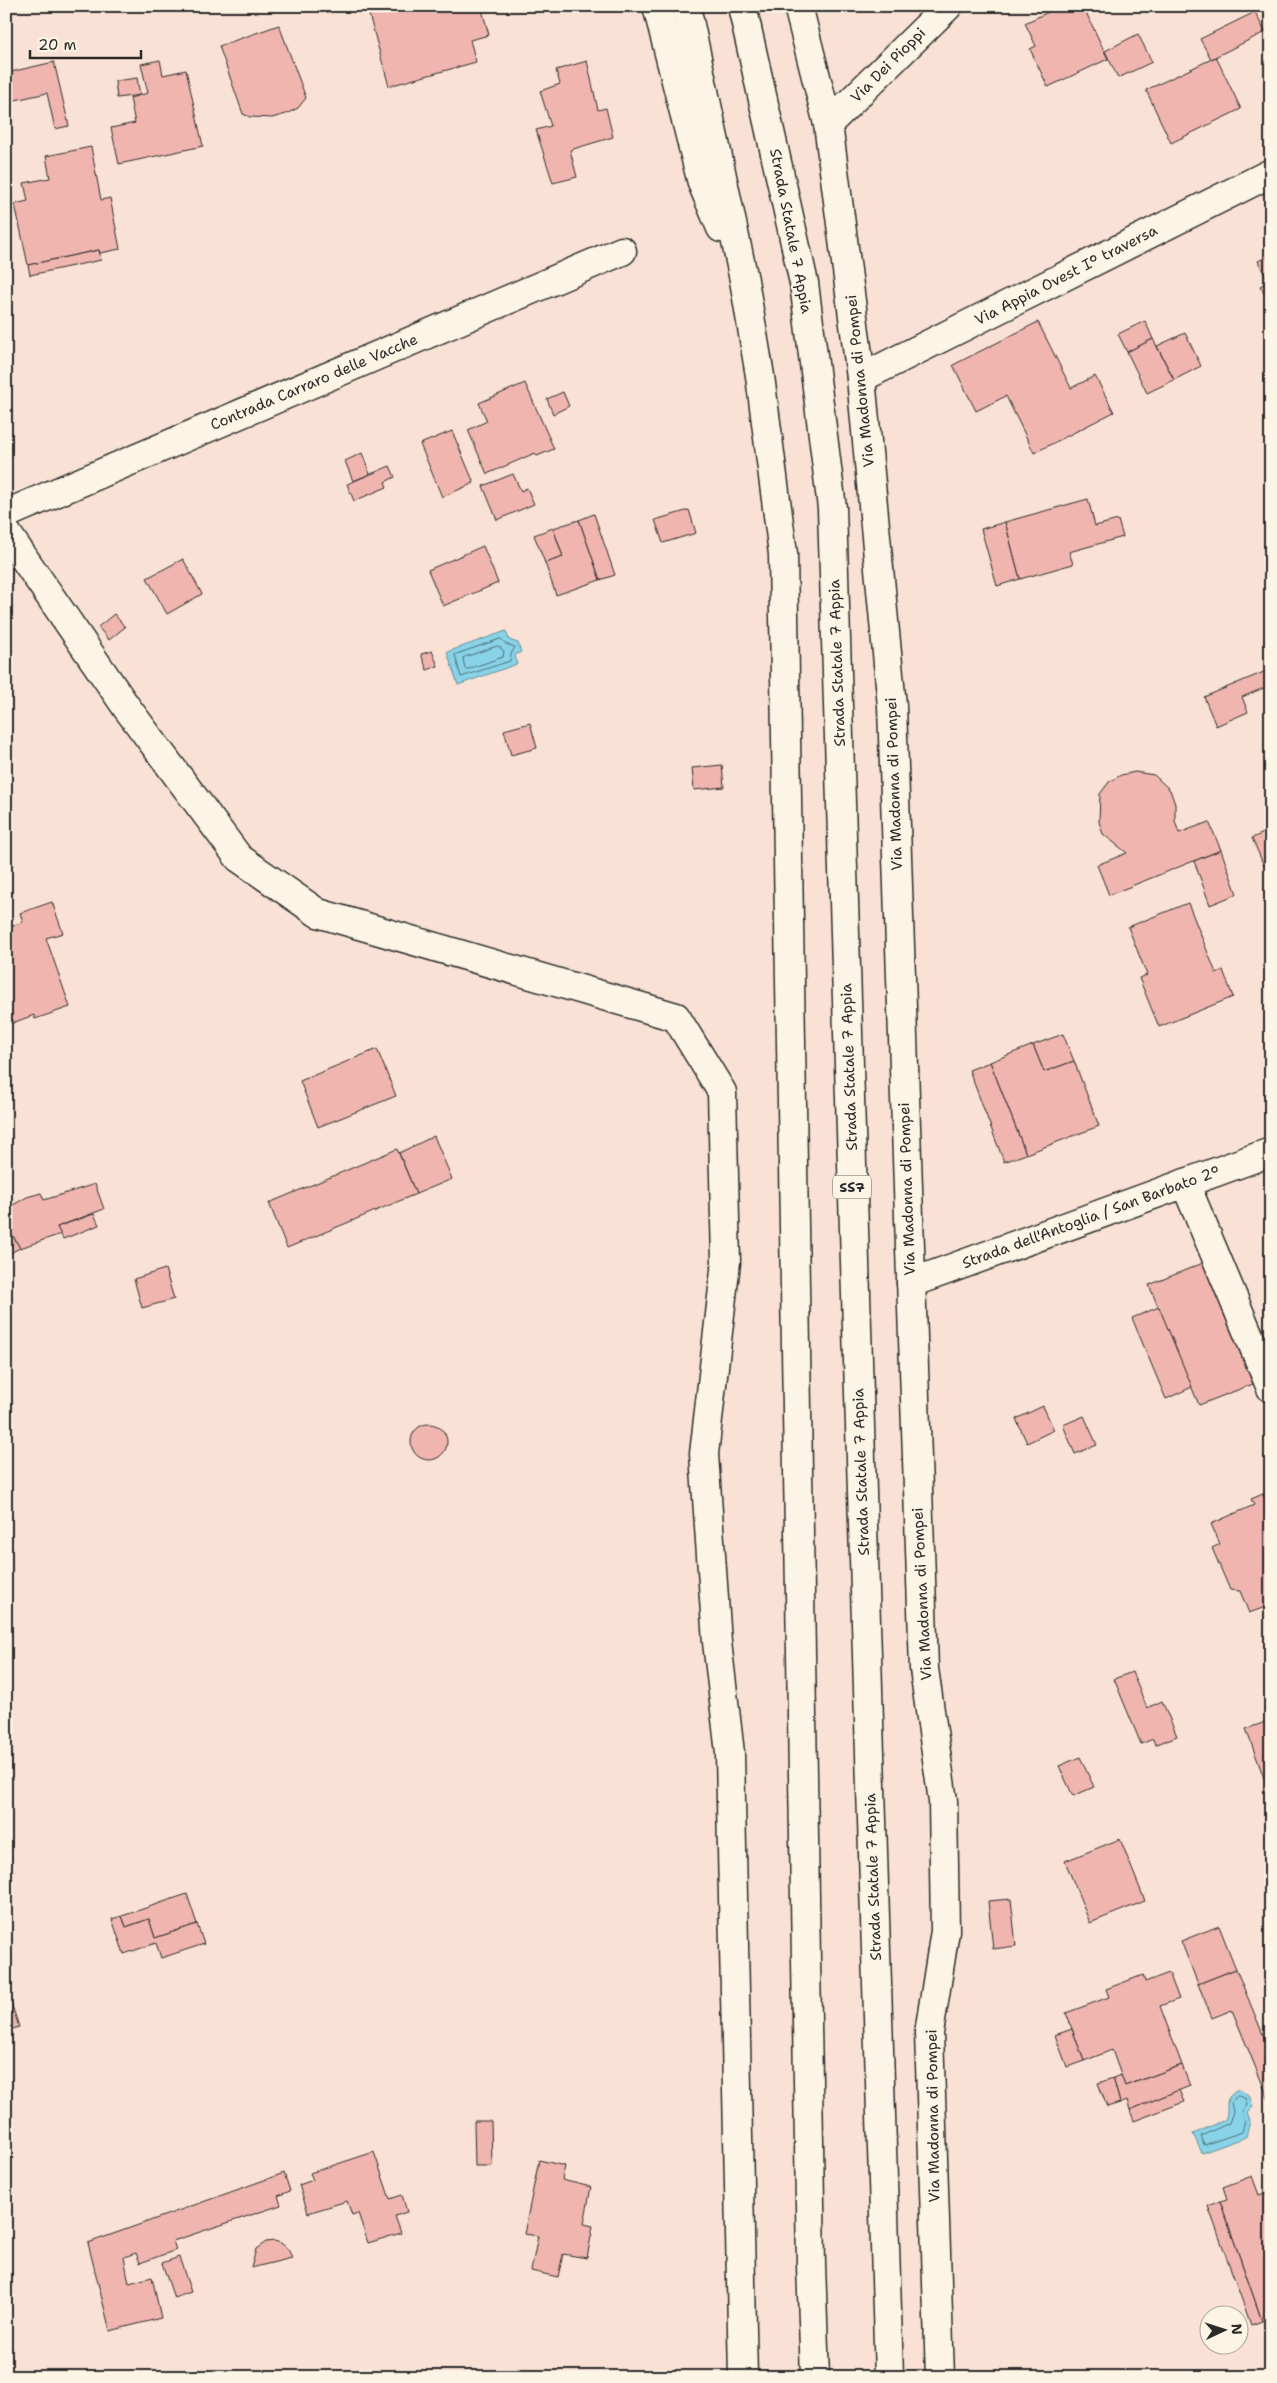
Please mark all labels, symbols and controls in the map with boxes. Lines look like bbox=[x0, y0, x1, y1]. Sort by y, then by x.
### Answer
street label: Via Dei Pioppi bbox=[846, 23, 930, 107]
scale bar bbox=[30, 28, 141, 60]
text: 20 m bbox=[38, 35, 77, 55]
street label: Strada Statale 7 Appia bbox=[765, 147, 817, 316]
street label: Via Appia Ovest I° traversa bbox=[971, 220, 1161, 330]
street label: Via Madonna di Pompei bbox=[841, 294, 879, 468]
street label: Contrada Carraro delle Vacche bbox=[207, 329, 421, 435]
street label: Strada Statale 7 Appia bbox=[824, 578, 850, 747]
street label: Via Madonna di Pompei bbox=[881, 697, 907, 871]
street label: Strada Statale 7 Appia bbox=[836, 982, 862, 1151]
street label: Via Madonna di Pompei bbox=[894, 1102, 920, 1276]
street label: Strada dell'Antoglia / San Barbato 2° bbox=[959, 1161, 1223, 1273]
road number: SS7 bbox=[833, 1176, 871, 1198]
street label: Strada Statale 7 Appia bbox=[848, 1387, 874, 1556]
street label: Via Madonna di Pompei bbox=[907, 1507, 937, 1681]
street label: Strada Statale 7 Appia bbox=[860, 1792, 886, 1961]
street label: Via Madonna di Pompei bbox=[921, 2029, 945, 2203]
north arrow bbox=[1200, 2306, 1250, 2356]
text: N bbox=[1228, 2323, 1246, 2335]

